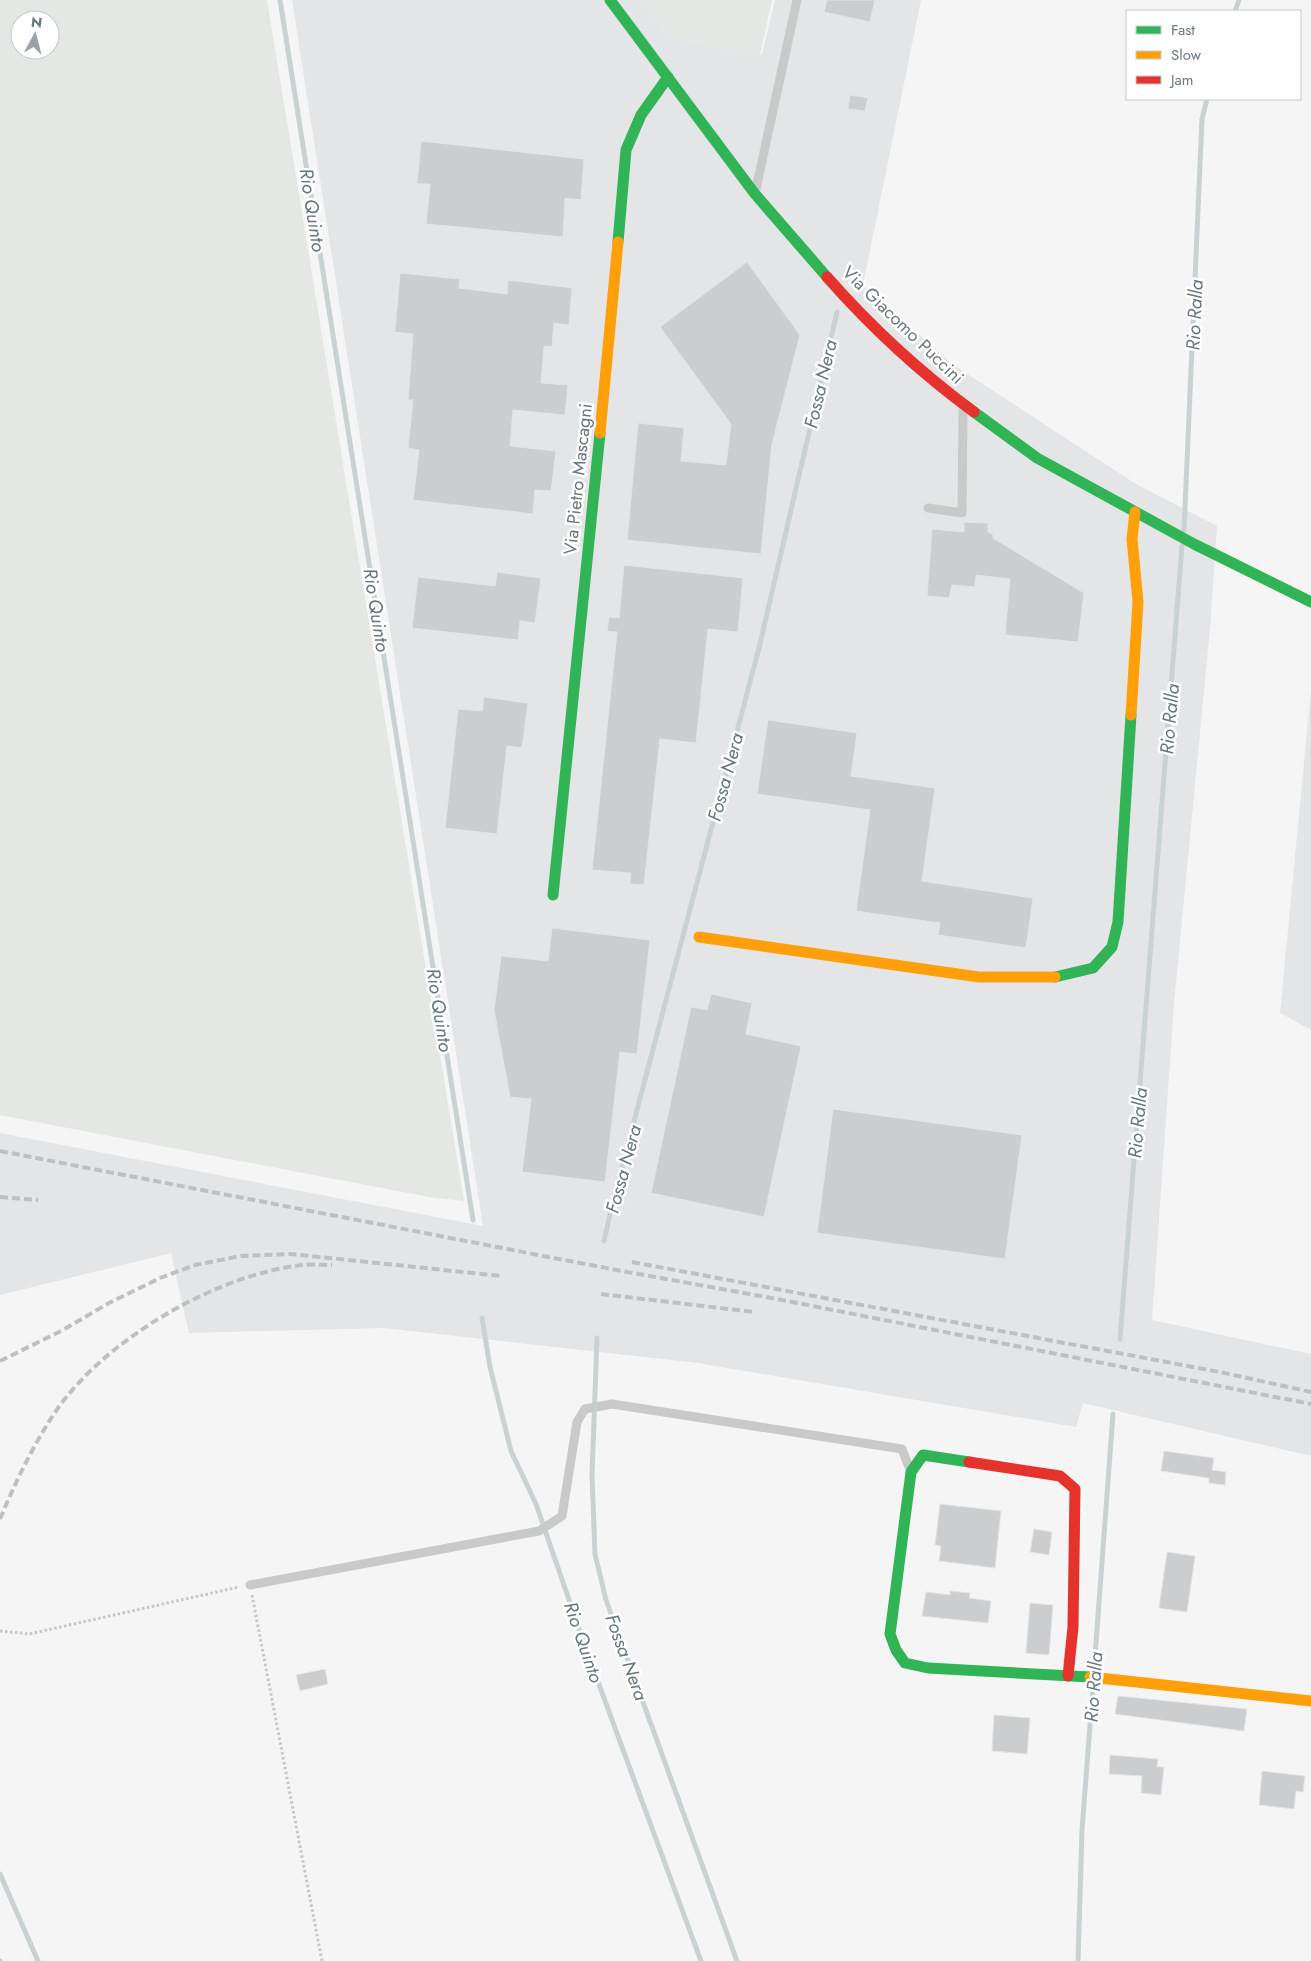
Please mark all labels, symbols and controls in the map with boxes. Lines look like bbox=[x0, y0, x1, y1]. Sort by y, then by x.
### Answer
north arrow bbox=[10, 10, 60, 60]
legend bbox=[1126, 10, 1301, 100]
text: N bbox=[30, 11, 43, 33]
text: Fast bbox=[1171, 19, 1195, 41]
text: Slow bbox=[1171, 44, 1202, 66]
text: Jam bbox=[1169, 69, 1194, 91]
water label: Rio Quinto bbox=[293, 166, 332, 254]
street label: Via Giacomo Puccini bbox=[836, 260, 970, 390]
water label: Rio Ralla bbox=[1179, 279, 1210, 351]
water label: Fossa Nera bbox=[797, 337, 844, 431]
street label: Via Pietro Mascagni bbox=[557, 402, 599, 556]
water label: Rio Quinto bbox=[357, 566, 396, 654]
water label: Rio Ralla bbox=[1153, 682, 1186, 755]
water label: Fossa Nera bbox=[701, 729, 750, 824]
water label: Rio Quinto bbox=[420, 966, 459, 1054]
water label: Rio Ralla bbox=[1121, 1086, 1154, 1159]
water label: Fossa Nera bbox=[599, 1121, 648, 1216]
water label: Rio Quinto bbox=[557, 1598, 610, 1686]
water label: Fossa Nera bbox=[598, 1610, 655, 1705]
water label: Rio Ralla bbox=[1078, 1650, 1109, 1723]

